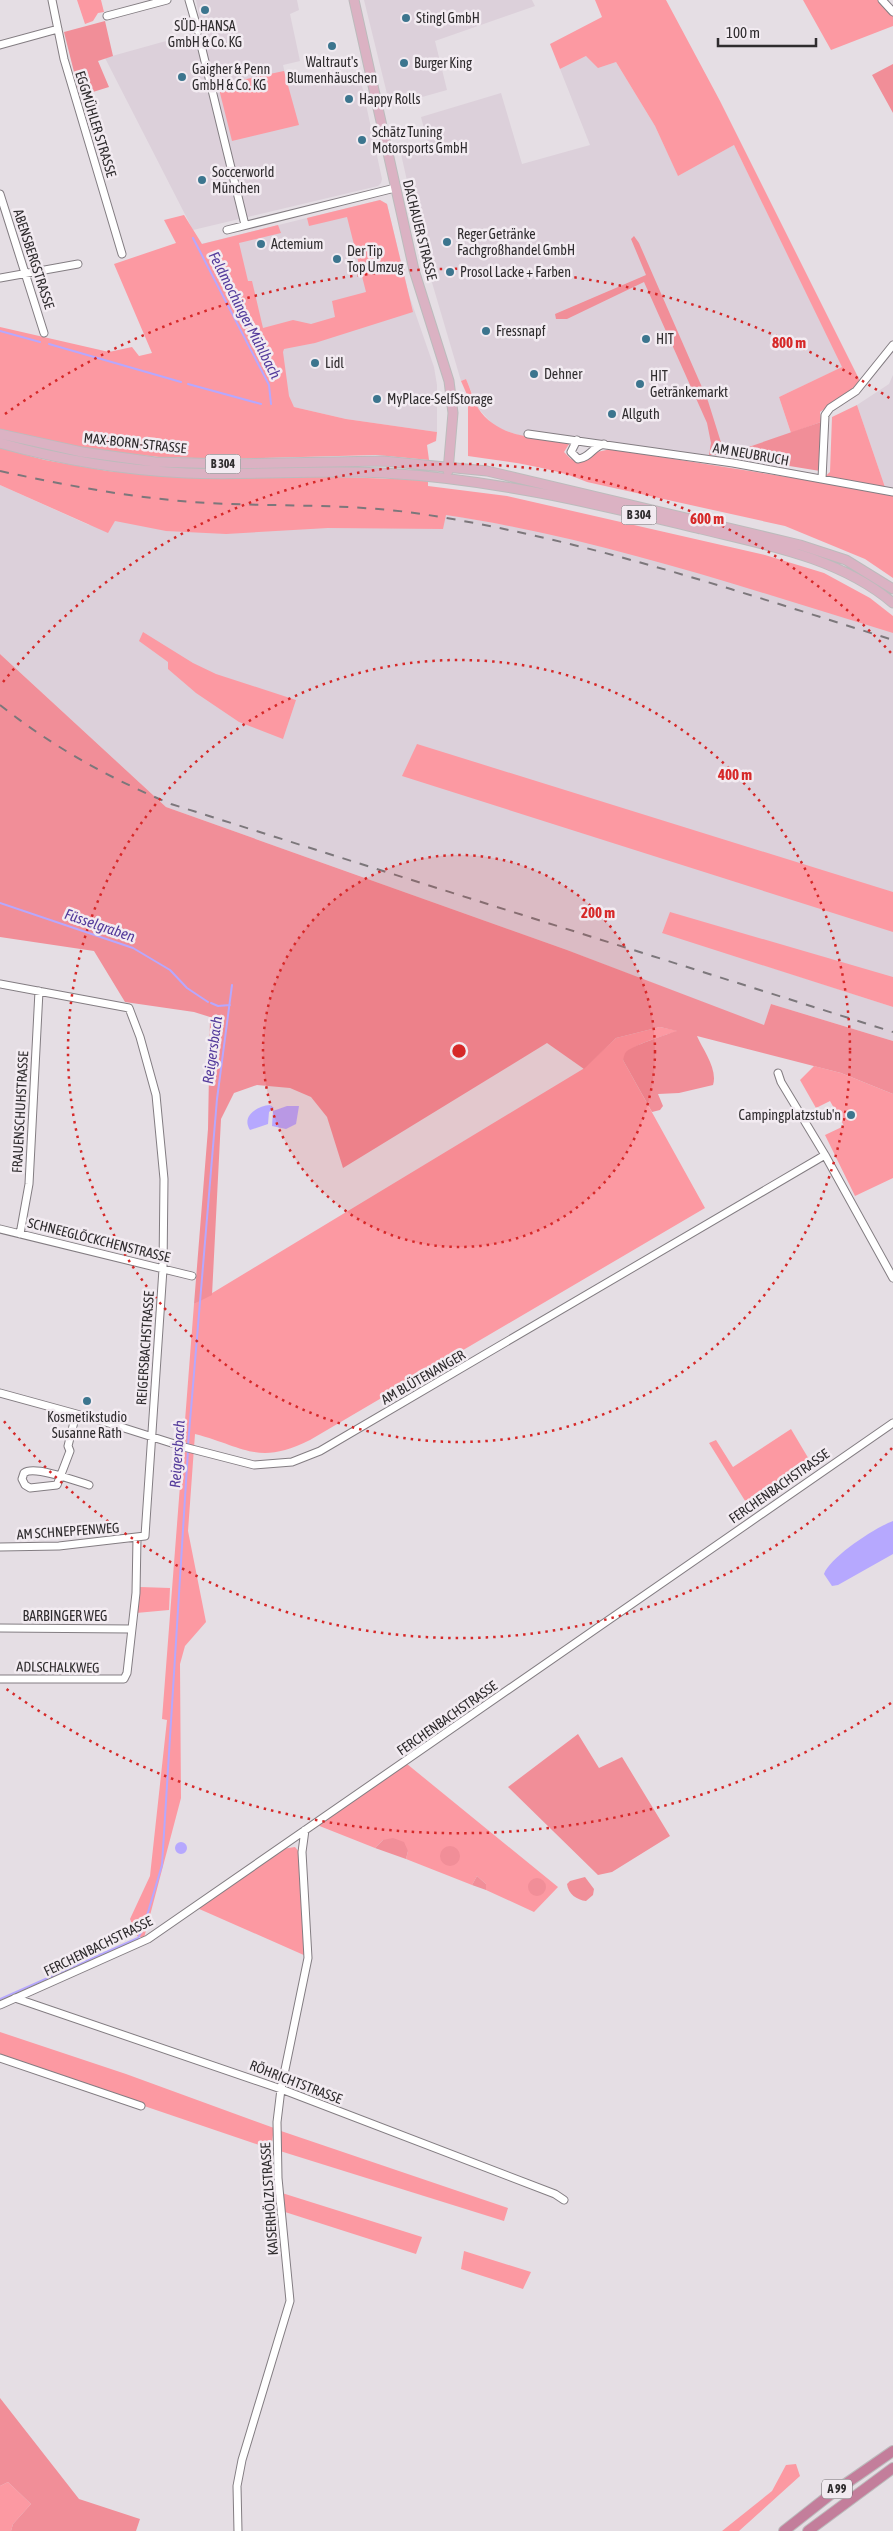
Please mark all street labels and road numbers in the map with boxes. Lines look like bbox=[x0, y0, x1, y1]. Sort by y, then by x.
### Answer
street label: EGGMÜHLER STRASSE bbox=[72, 69, 120, 179]
street label: DACHAUER STRASSE bbox=[400, 178, 440, 282]
street label: ABENSBERGSTRASSE bbox=[10, 207, 58, 311]
street label: MAX-BORN-STRASSE bbox=[83, 430, 187, 456]
street label: AM NEUBRUCH bbox=[712, 439, 790, 469]
road number: B 304 bbox=[206, 454, 240, 474]
road number: B 304 bbox=[622, 506, 656, 524]
street label: FRAUENSCHUHSTRASSE bbox=[9, 1050, 31, 1173]
street label: SCHNEEGLÖCKCHENSTRASSE bbox=[26, 1215, 172, 1265]
street label: REIGERSBACHSTRASSE bbox=[133, 1290, 157, 1406]
street label: AM BLÜTENANGER bbox=[378, 1346, 468, 1408]
street label: FERCHENBACHSTRASSE bbox=[726, 1445, 832, 1527]
street label: AM SCHNEPFENWEG bbox=[16, 1519, 120, 1543]
street label: BARBINGER WEG bbox=[23, 1608, 107, 1624]
street label: ADLSCHALKWEG bbox=[16, 1658, 100, 1676]
street label: FERCHENBACHSTRASSE bbox=[394, 1677, 500, 1759]
street label: FERCHENBACHSTRASSE bbox=[41, 1913, 155, 1979]
street label: RÖHRICHTSTRASSE bbox=[247, 2057, 345, 2107]
street label: KAISERHÖLZLSTRASSE bbox=[257, 2142, 281, 2256]
road number: A 99 bbox=[822, 2480, 852, 2498]

